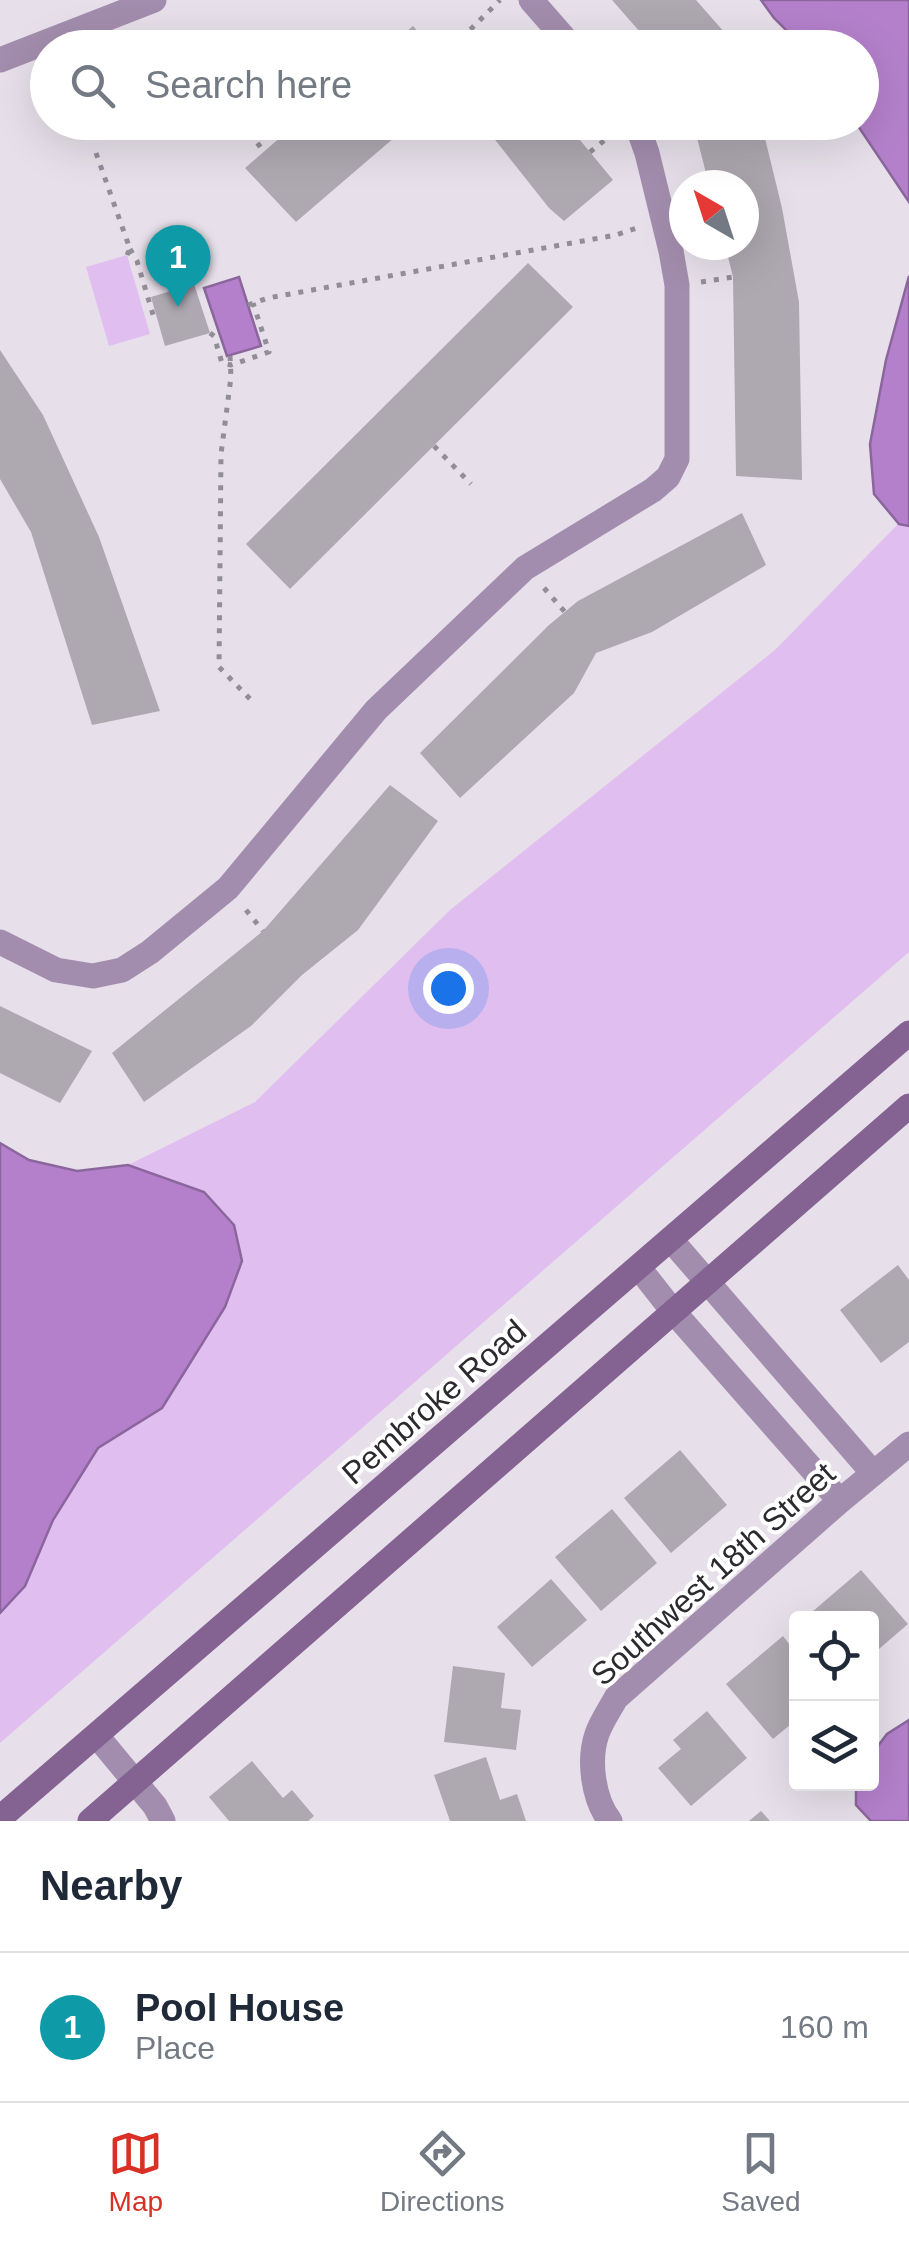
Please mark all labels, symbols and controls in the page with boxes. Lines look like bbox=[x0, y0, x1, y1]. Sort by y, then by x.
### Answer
search box bbox=[30, 30, 879, 140]
icon: search bbox=[65, 58, 120, 113]
text: Search here bbox=[145, 64, 352, 106]
north arrow bbox=[669, 170, 759, 260]
pin: 1 bbox=[146, 224, 210, 307]
your location bbox=[423, 963, 474, 1014]
street label: Pembroke Road bbox=[335, 1313, 533, 1491]
street label: Southwest 18th Street bbox=[584, 1455, 842, 1693]
map controls bbox=[789, 1611, 879, 1791]
button: locate bbox=[789, 1611, 879, 1701]
button: layers bbox=[789, 1701, 879, 1791]
text: Nearby bbox=[40, 1862, 182, 1909]
text: Pool House bbox=[135, 1987, 344, 2029]
text: 1 bbox=[64, 2009, 81, 2045]
text: 160 m bbox=[780, 2009, 869, 2045]
text: Place bbox=[135, 2030, 215, 2066]
tab: Map bbox=[108, 2126, 163, 2218]
tab: Directions bbox=[380, 2126, 505, 2218]
tab: Saved bbox=[721, 2126, 801, 2218]

